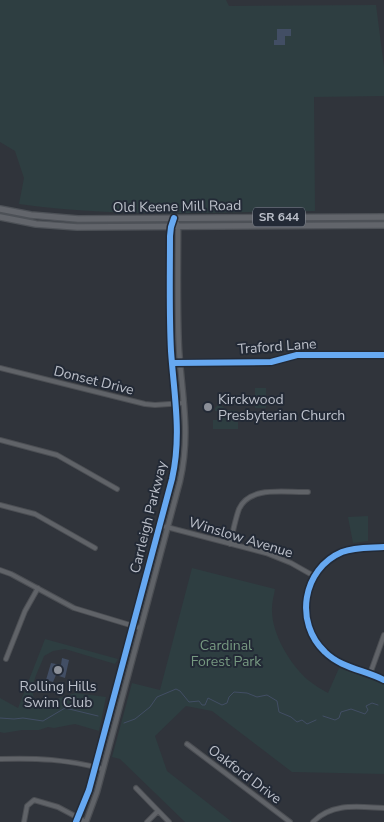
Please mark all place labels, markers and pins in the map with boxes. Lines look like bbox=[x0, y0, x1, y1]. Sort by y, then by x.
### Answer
place label: Kirckwood Presbyterian Church bbox=[218, 390, 345, 425]
marker: Kirckwood Presbyterian Church bbox=[202, 401, 214, 413]
marker: Rolling Hills Swim Club bbox=[52, 664, 64, 676]
place label: Rolling Hills Swim Club bbox=[19, 677, 97, 712]

